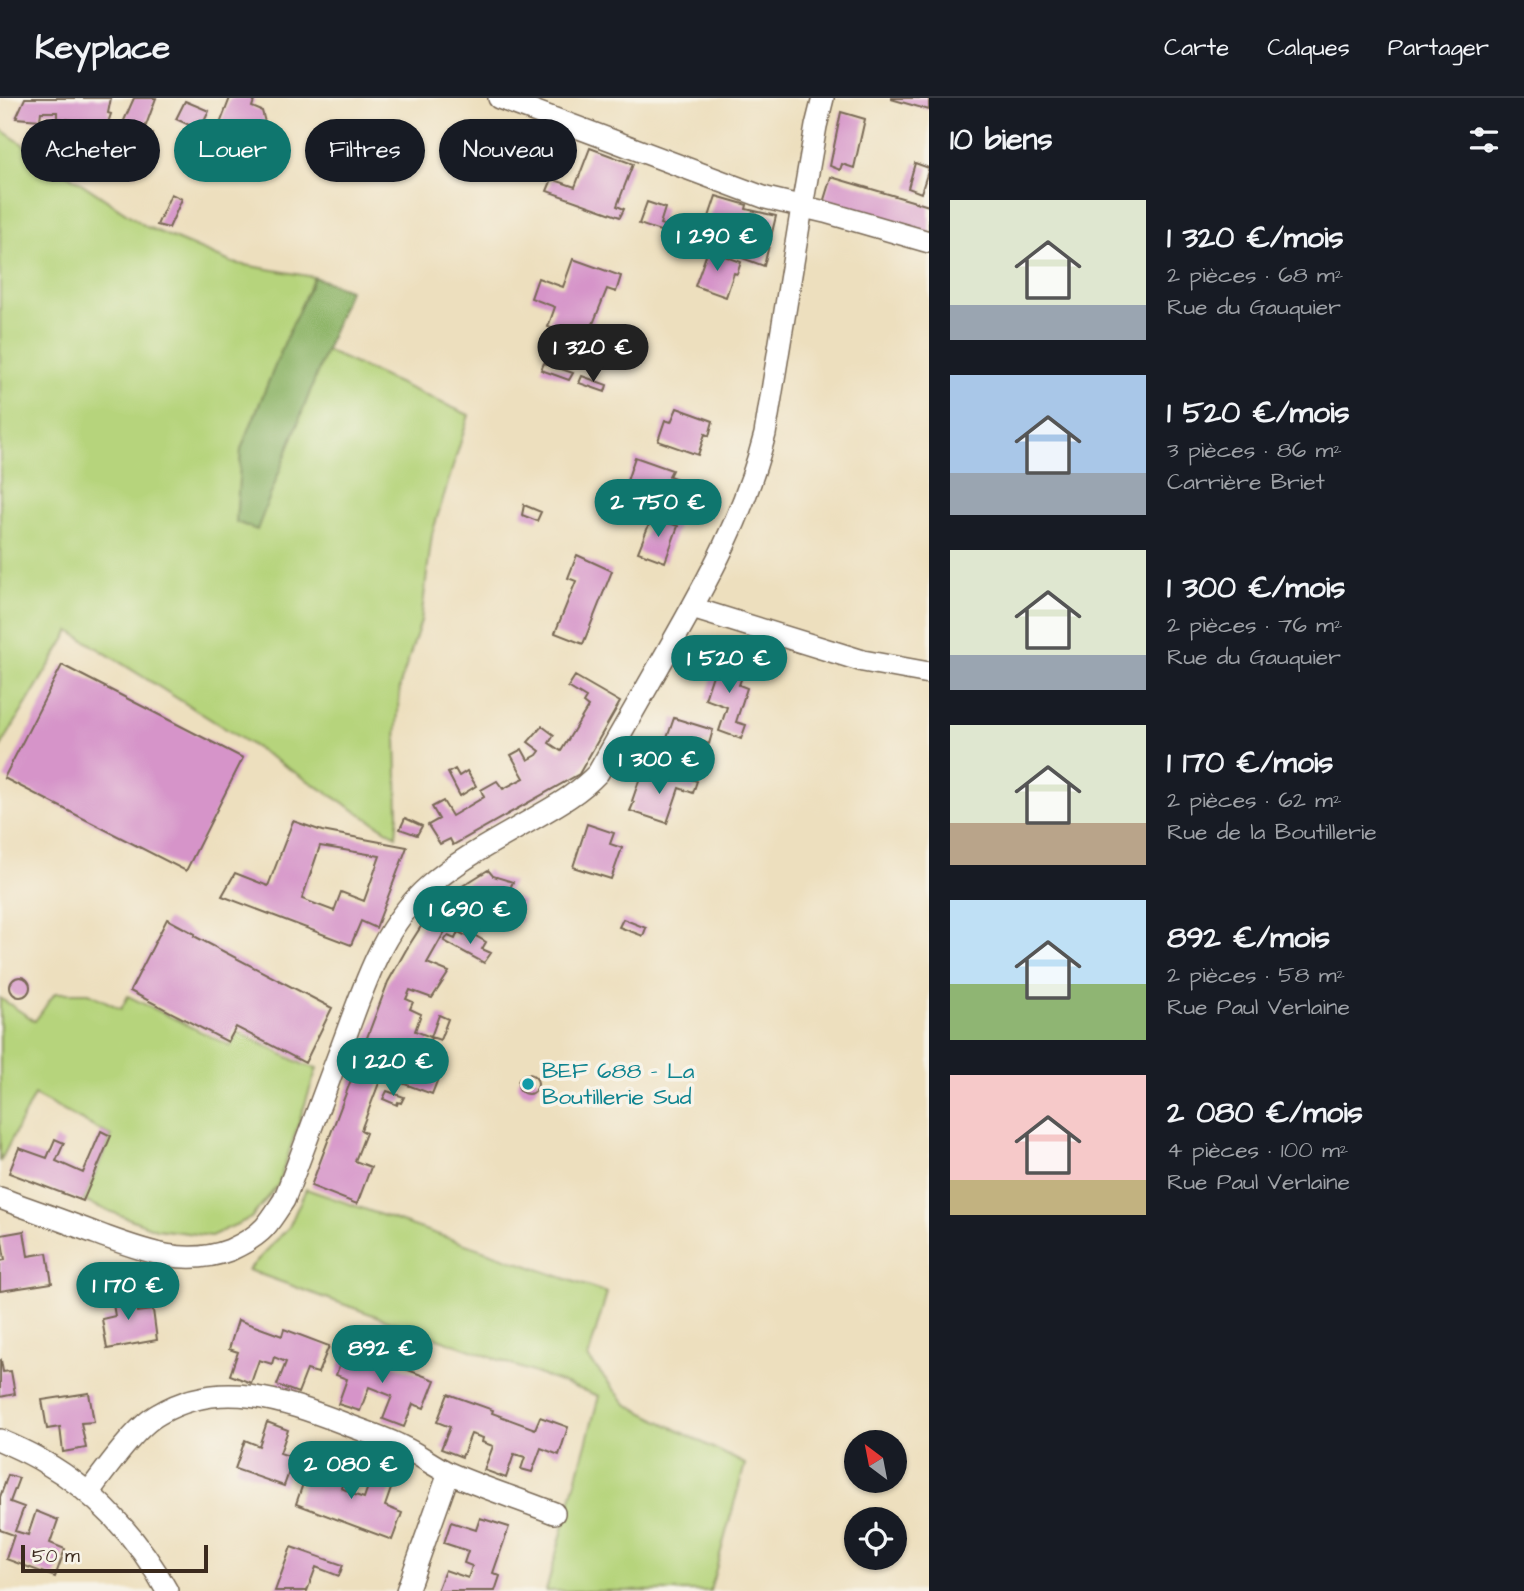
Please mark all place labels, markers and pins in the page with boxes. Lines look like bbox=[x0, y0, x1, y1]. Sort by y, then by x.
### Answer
pin: 1 290 € bbox=[652, 214, 782, 273]
pin: 1 320 € bbox=[528, 324, 658, 384]
pin: 2 750 € bbox=[593, 480, 723, 539]
pin: 1 520 € bbox=[664, 636, 794, 695]
pin: 1 300 € bbox=[594, 736, 724, 796]
pin: 1 690 € bbox=[405, 886, 535, 946]
pin: 1 220 € bbox=[328, 1038, 458, 1098]
place label: BEF 688 - La Boutillerie Sud bbox=[542, 1055, 695, 1113]
marker: BEF 688 - La Boutillerie Sud bbox=[520, 1076, 536, 1092]
pin: 1 170 € bbox=[63, 1262, 193, 1322]
pin: 892 € bbox=[333, 1326, 431, 1385]
pin: 2 080 € bbox=[286, 1442, 416, 1501]

